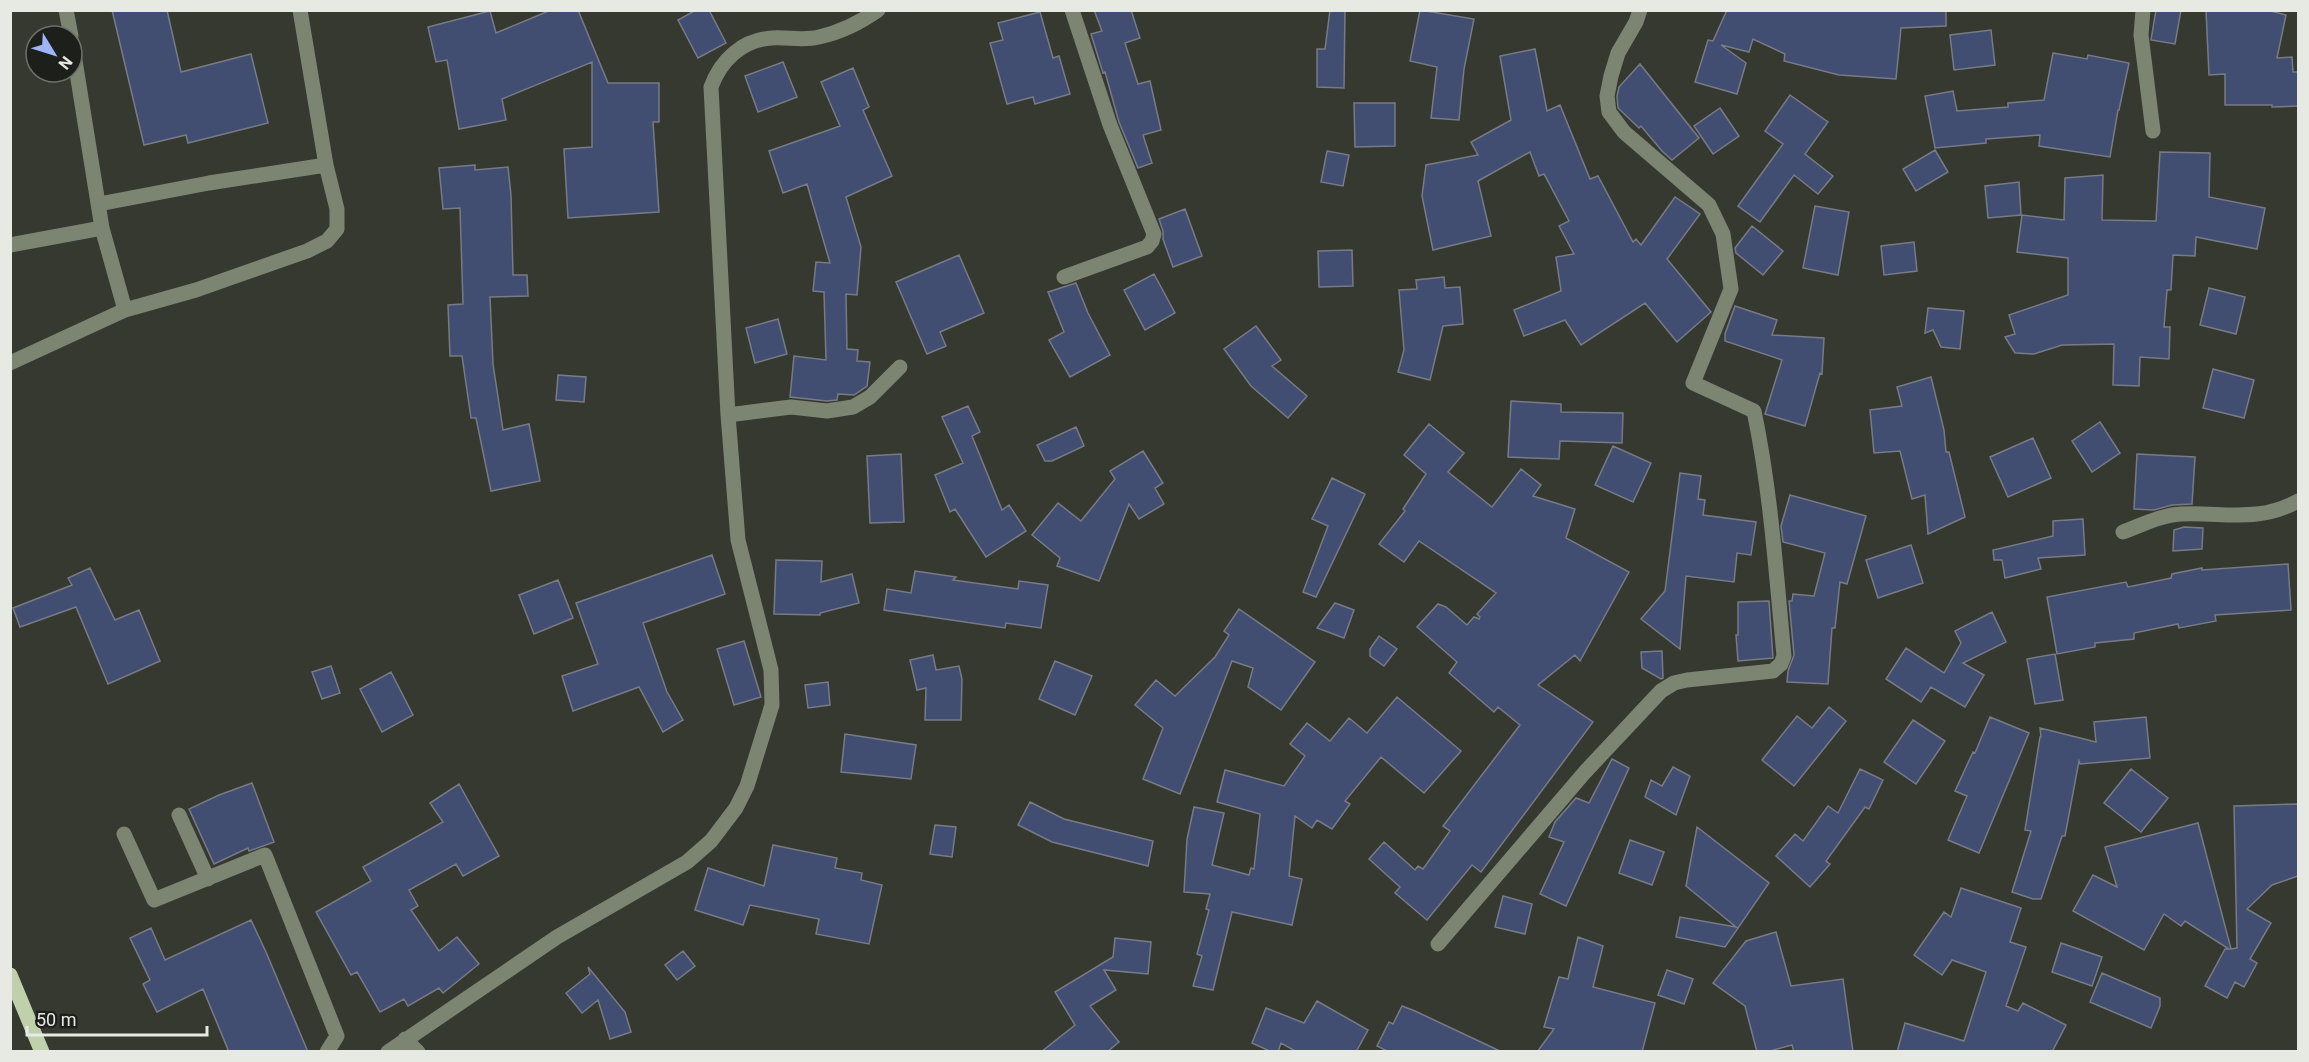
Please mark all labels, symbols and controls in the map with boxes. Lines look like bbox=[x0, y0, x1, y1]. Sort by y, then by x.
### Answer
north arrow bbox=[24, 24, 84, 84]
text: N bbox=[54, 53, 76, 73]
scale bar bbox=[27, 999, 207, 1037]
text: 50 m bbox=[36, 1009, 76, 1030]

